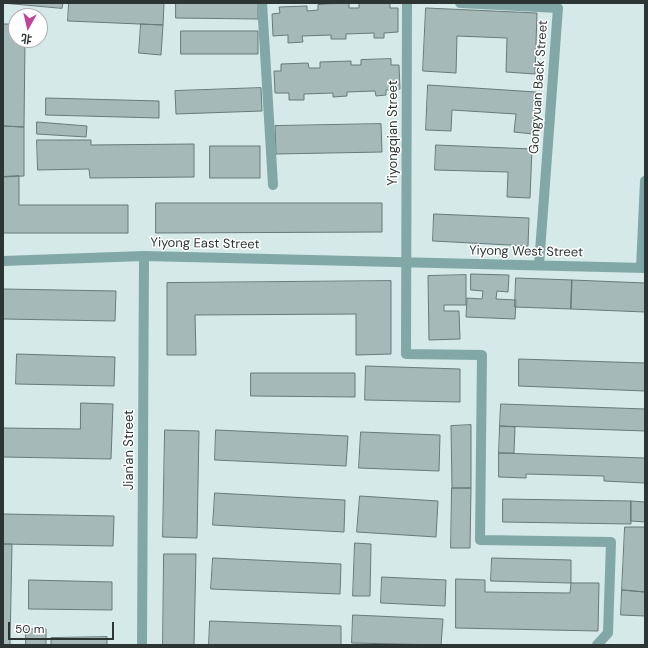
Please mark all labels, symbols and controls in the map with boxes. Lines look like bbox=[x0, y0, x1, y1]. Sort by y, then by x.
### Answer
north arrow bbox=[8, 8, 48, 48]
street label: Gongyuan Back Street bbox=[527, 20, 551, 154]
text: 北 bbox=[20, 31, 33, 47]
street label: Yiyongqian Street bbox=[386, 80, 402, 186]
street label: Yiyong East Street bbox=[150, 235, 260, 253]
street label: Yiyong West Street bbox=[469, 243, 583, 261]
street label: Jian'an Street bbox=[122, 410, 138, 490]
scale bar bbox=[10, 614, 116, 640]
text: 50 m bbox=[15, 621, 44, 637]

